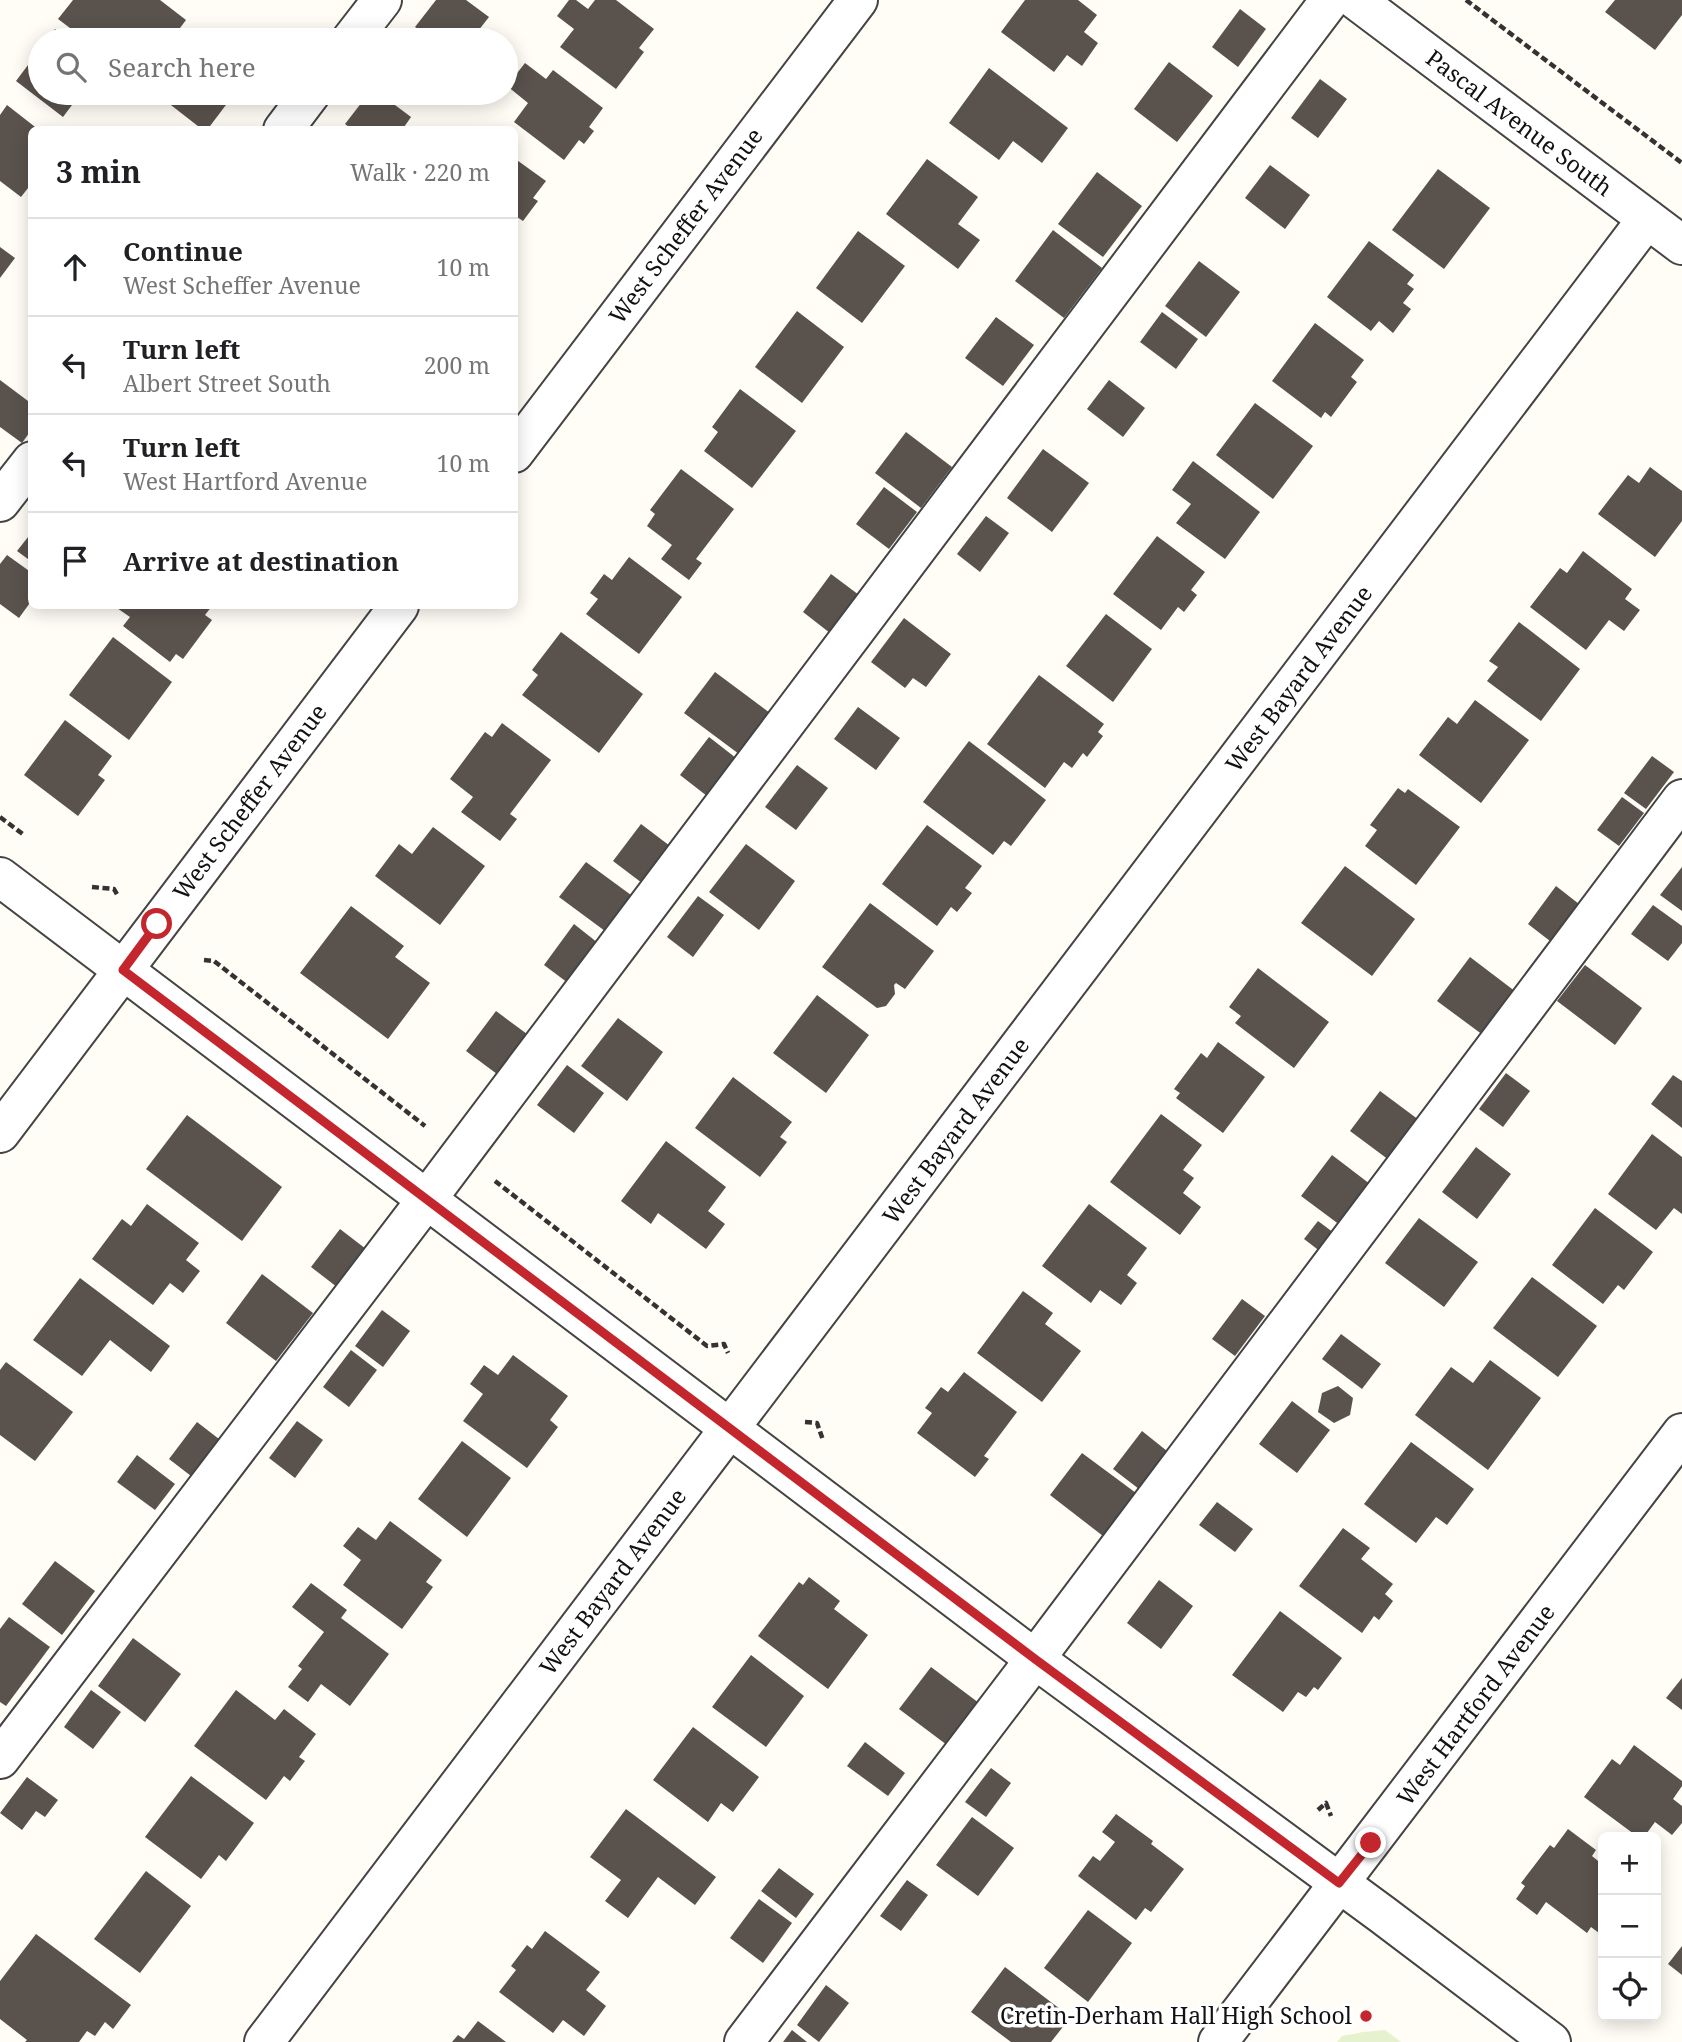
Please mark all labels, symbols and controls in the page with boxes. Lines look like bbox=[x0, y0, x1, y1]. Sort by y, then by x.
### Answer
search box bbox=[28, 28, 518, 105]
street label: Pascal Avenue South bbox=[1420, 41, 1619, 203]
icon: search bbox=[52, 48, 90, 86]
text: Search here bbox=[108, 49, 256, 85]
street label: West Scheffer Avenue bbox=[601, 121, 770, 330]
text: 3 min bbox=[56, 151, 141, 192]
text: Walk · 220 m bbox=[350, 156, 490, 188]
text: Continue bbox=[123, 233, 243, 269]
icon: ahead bbox=[56, 248, 94, 286]
text: 10 m bbox=[437, 251, 490, 283]
text: West Scheffer Avenue bbox=[123, 269, 361, 301]
text: Turn left bbox=[123, 331, 240, 367]
icon: left bbox=[56, 346, 94, 384]
text: 200 m bbox=[424, 349, 490, 381]
text: Albert Street South bbox=[123, 367, 331, 399]
text: Turn left bbox=[123, 429, 240, 465]
icon: left bbox=[56, 444, 94, 482]
text: 10 m bbox=[437, 447, 490, 479]
text: West Hartford Avenue bbox=[123, 465, 367, 497]
icon: arrive bbox=[56, 542, 94, 580]
text: Arrive at destination bbox=[123, 543, 399, 579]
street label: West Bayard Avenue bbox=[1217, 578, 1379, 778]
street label: West Scheffer Avenue bbox=[165, 697, 334, 906]
route start bbox=[141, 908, 172, 939]
street label: West Bayard Avenue bbox=[874, 1030, 1036, 1230]
street label: West Bayard Avenue bbox=[531, 1481, 693, 1681]
street label: West Hartford Avenue bbox=[1389, 1597, 1562, 1812]
route end bbox=[1355, 1827, 1386, 1858]
map controls bbox=[1598, 1832, 1661, 2021]
button: + bbox=[1598, 1832, 1661, 1895]
button: − bbox=[1598, 1895, 1661, 1958]
button: locate bbox=[1598, 1958, 1661, 2021]
place label: Cretin-Derham Hall High School bbox=[1000, 1999, 1352, 2031]
marker: Cretin-Derham Hall High School bbox=[1358, 2008, 1374, 2024]

